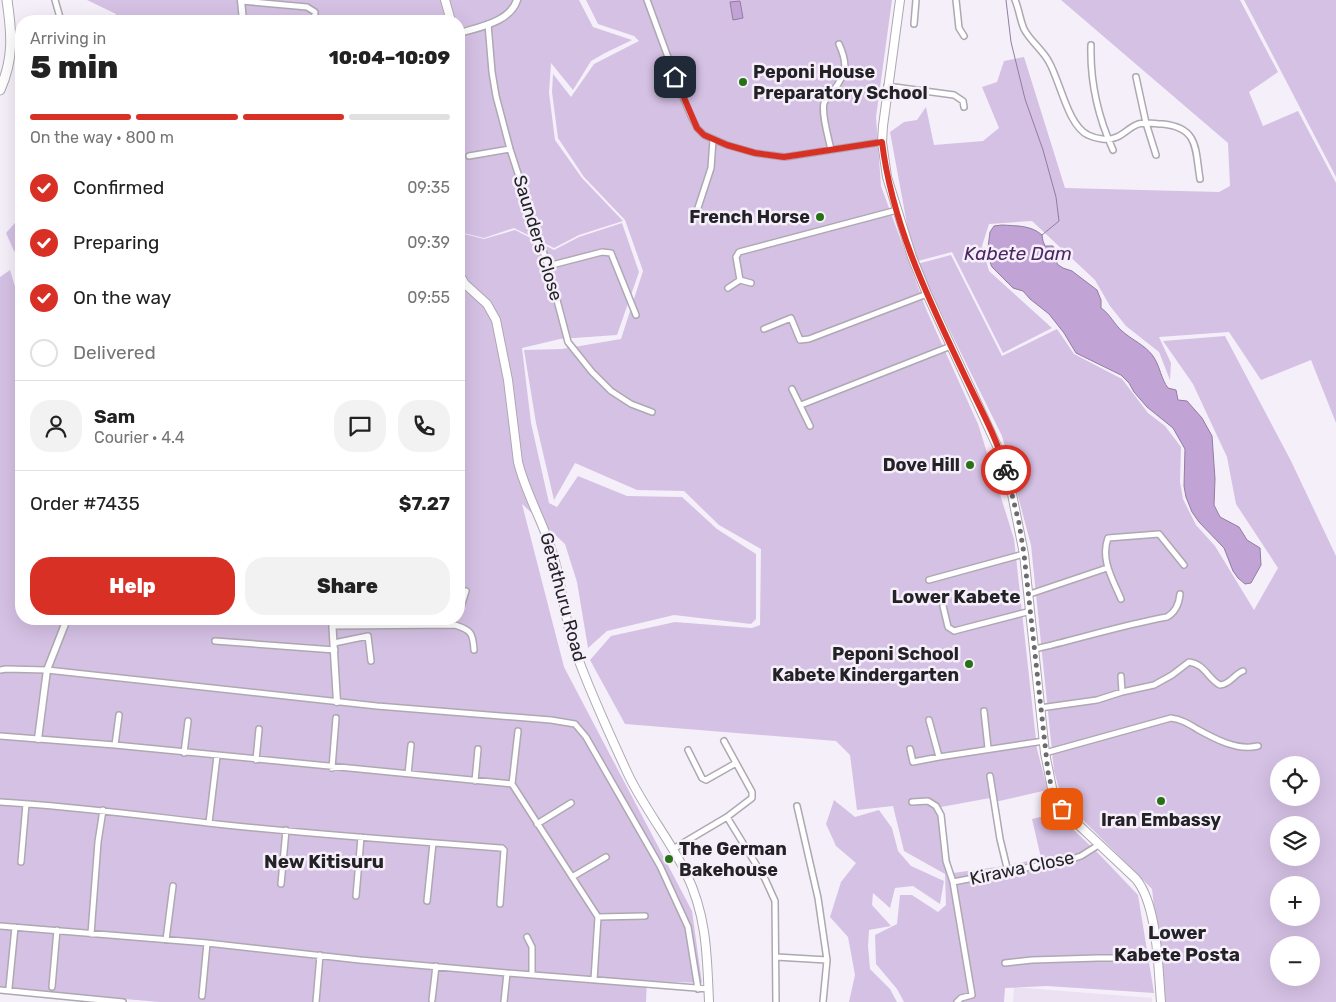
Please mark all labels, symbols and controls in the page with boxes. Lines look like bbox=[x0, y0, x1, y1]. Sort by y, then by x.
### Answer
text: Arriving in bbox=[30, 29, 106, 48]
text: 10:04–10:09 bbox=[329, 46, 450, 69]
text: 5 min bbox=[30, 48, 118, 86]
pin bbox=[654, 56, 696, 98]
place label: Peponi House Preparatory School bbox=[753, 61, 928, 104]
icon: home bbox=[661, 63, 689, 91]
marker: Peponi House Preparatory School bbox=[737, 76, 749, 88]
text: On the way · 800 m bbox=[30, 128, 174, 147]
street label: Saunders Close bbox=[508, 173, 568, 303]
icon: check bbox=[30, 174, 58, 202]
text: Confirmed bbox=[73, 176, 164, 199]
text: 09:35 bbox=[407, 178, 450, 197]
place label: French Horse bbox=[689, 206, 810, 228]
marker: French Horse bbox=[814, 211, 826, 223]
icon: check bbox=[30, 229, 58, 257]
text: Preparing bbox=[73, 231, 159, 254]
text: 09:39 bbox=[407, 233, 450, 252]
water label: Kabete Dam bbox=[964, 242, 1072, 265]
icon: check bbox=[30, 284, 58, 312]
text: On the way bbox=[73, 286, 171, 309]
text: 09:55 bbox=[407, 288, 450, 307]
text: Delivered bbox=[73, 341, 156, 364]
button: person bbox=[30, 400, 82, 452]
button: chat bbox=[334, 400, 386, 452]
button: phone bbox=[398, 400, 450, 452]
text: Sam bbox=[94, 405, 135, 428]
text: Courier · 4.4 bbox=[94, 428, 185, 447]
courier bbox=[981, 445, 1031, 495]
place label: Dove Hill bbox=[883, 454, 960, 476]
icon: bike bbox=[992, 456, 1020, 484]
marker: Dove Hill bbox=[964, 459, 976, 471]
text: Order #7435 bbox=[30, 492, 140, 515]
text: $7.27 bbox=[399, 492, 450, 515]
street label: Getathuru Road bbox=[535, 530, 591, 664]
button: Help bbox=[30, 557, 235, 615]
button: Share bbox=[245, 557, 450, 615]
district label: Lower Kabete bbox=[892, 585, 1020, 608]
place label: Peponi School Kabete Kindergarten bbox=[772, 643, 959, 686]
marker: Peponi School Kabete Kindergarten bbox=[963, 658, 975, 670]
map controls bbox=[1270, 756, 1320, 986]
button: locate bbox=[1270, 756, 1320, 806]
pin bbox=[1041, 788, 1083, 830]
icon: bag bbox=[1048, 795, 1076, 823]
marker: Iran Embassy bbox=[1155, 795, 1167, 807]
place label: Iran Embassy bbox=[1101, 809, 1221, 831]
button: layers bbox=[1270, 816, 1320, 866]
place label: The German Bakehouse bbox=[679, 838, 787, 881]
street label: Kirawa Close bbox=[968, 846, 1076, 890]
district label: New Kitisuru bbox=[264, 850, 384, 873]
marker: The German Bakehouse bbox=[663, 853, 675, 865]
button: + bbox=[1270, 876, 1320, 926]
district label: Lower Kabete Posta bbox=[1114, 921, 1240, 966]
button: − bbox=[1270, 936, 1320, 986]

